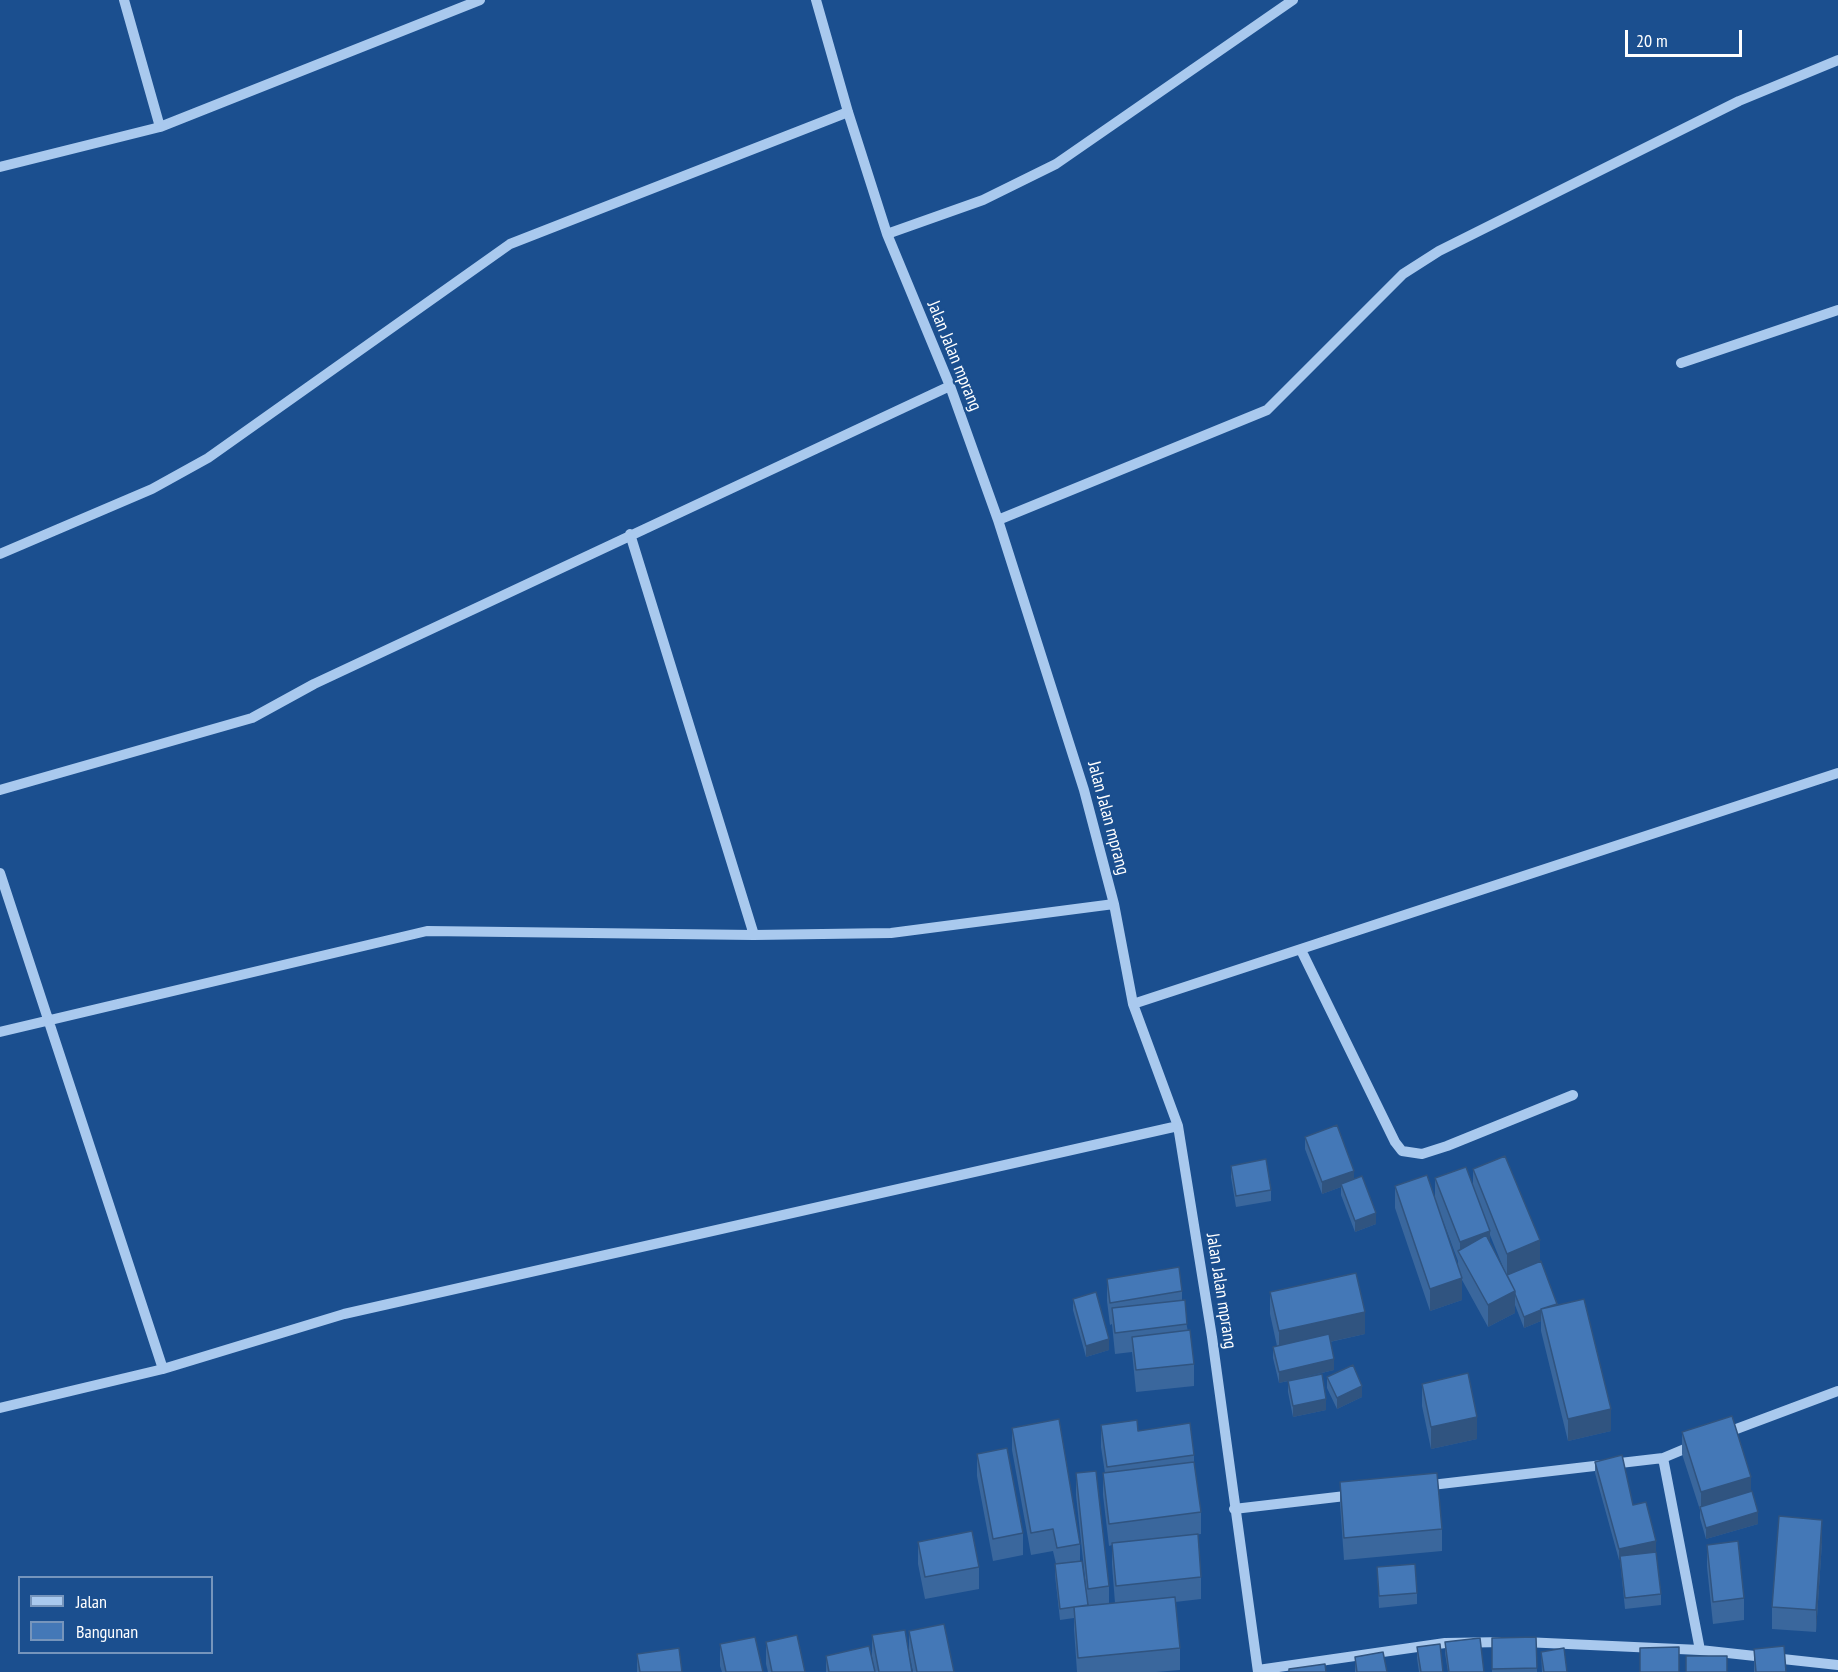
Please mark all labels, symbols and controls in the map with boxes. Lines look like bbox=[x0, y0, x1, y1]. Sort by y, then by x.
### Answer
scale bar bbox=[1628, 18, 1745, 56]
text: 20 m bbox=[1636, 29, 1668, 52]
street label: Jalan Jalan mprang bbox=[922, 298, 986, 414]
street label: Jalan Jalan mprang bbox=[1082, 759, 1134, 877]
street label: Jalan Jalan mprang bbox=[1201, 1232, 1241, 1350]
legend bbox=[18, 1576, 213, 1654]
text: Jalan bbox=[76, 1590, 107, 1613]
text: Bangunan bbox=[76, 1620, 138, 1643]

